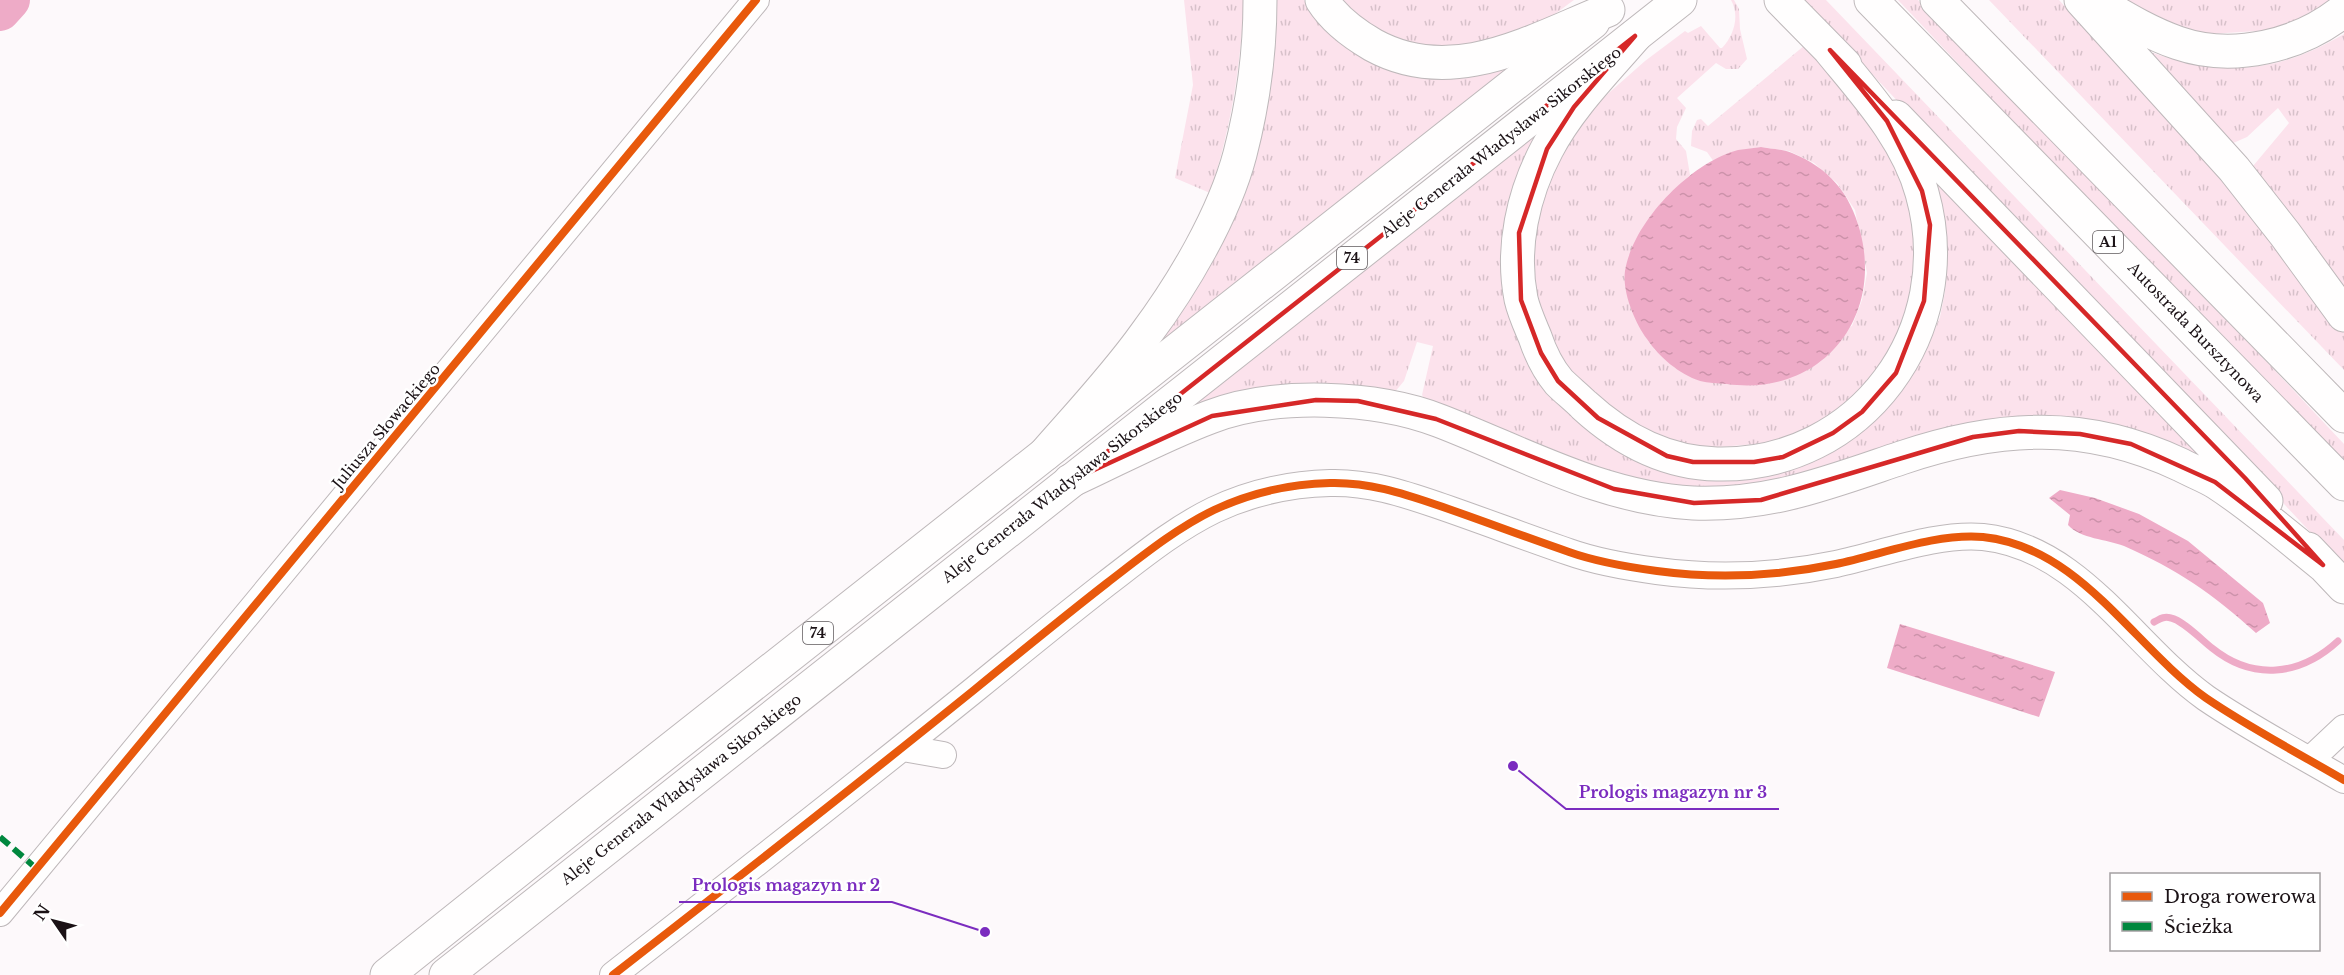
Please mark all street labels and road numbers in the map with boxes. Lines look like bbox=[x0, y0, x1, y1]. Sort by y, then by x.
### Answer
street label: Aleje Generała Władysława Sikorskiego bbox=[1376, 42, 1625, 242]
road number: A1 bbox=[2093, 231, 2123, 253]
road number: 74 bbox=[1337, 247, 1367, 269]
street label: Autostrada Bursztynowa bbox=[2123, 257, 2268, 406]
street label: Juliusza Słowackiego bbox=[327, 359, 444, 494]
street label: Aleje Generała Władysława Sikorskiego bbox=[937, 387, 1186, 587]
road number: 74 bbox=[803, 622, 833, 644]
street label: Aleje Generała Władysława Sikorskiego bbox=[556, 689, 805, 889]

